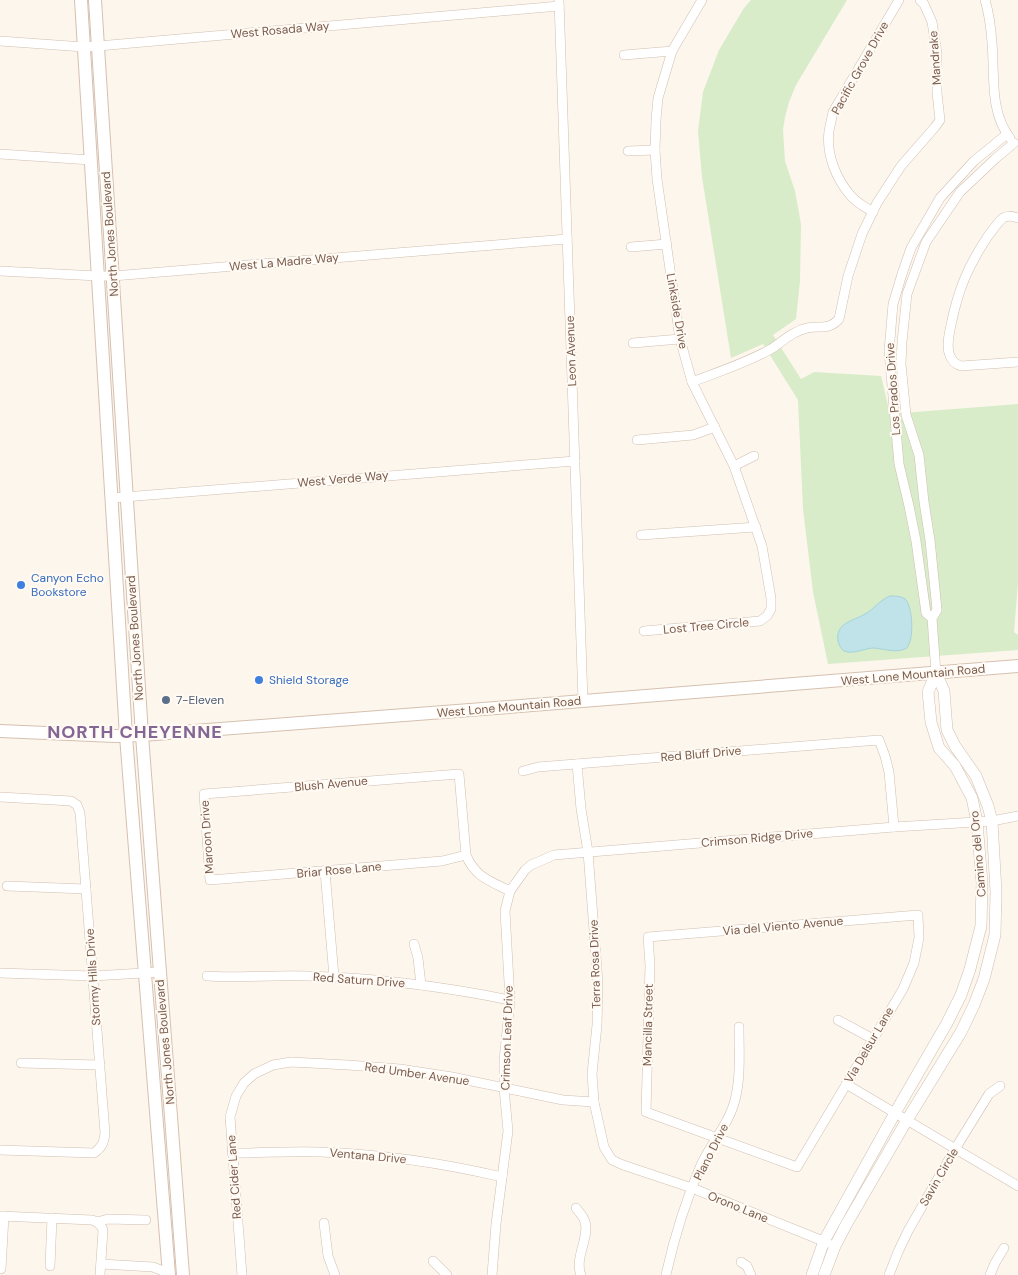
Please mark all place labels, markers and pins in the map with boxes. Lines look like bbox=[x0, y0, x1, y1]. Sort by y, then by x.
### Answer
place label: Canyon Echo Bookstore bbox=[31, 570, 104, 600]
marker: Canyon Echo Bookstore bbox=[15, 579, 27, 591]
place label: Shield Storage bbox=[269, 672, 349, 688]
marker: Shield Storage bbox=[253, 674, 265, 686]
place label: 7-Eleven bbox=[176, 692, 224, 708]
marker: 7-Eleven bbox=[160, 694, 172, 706]

